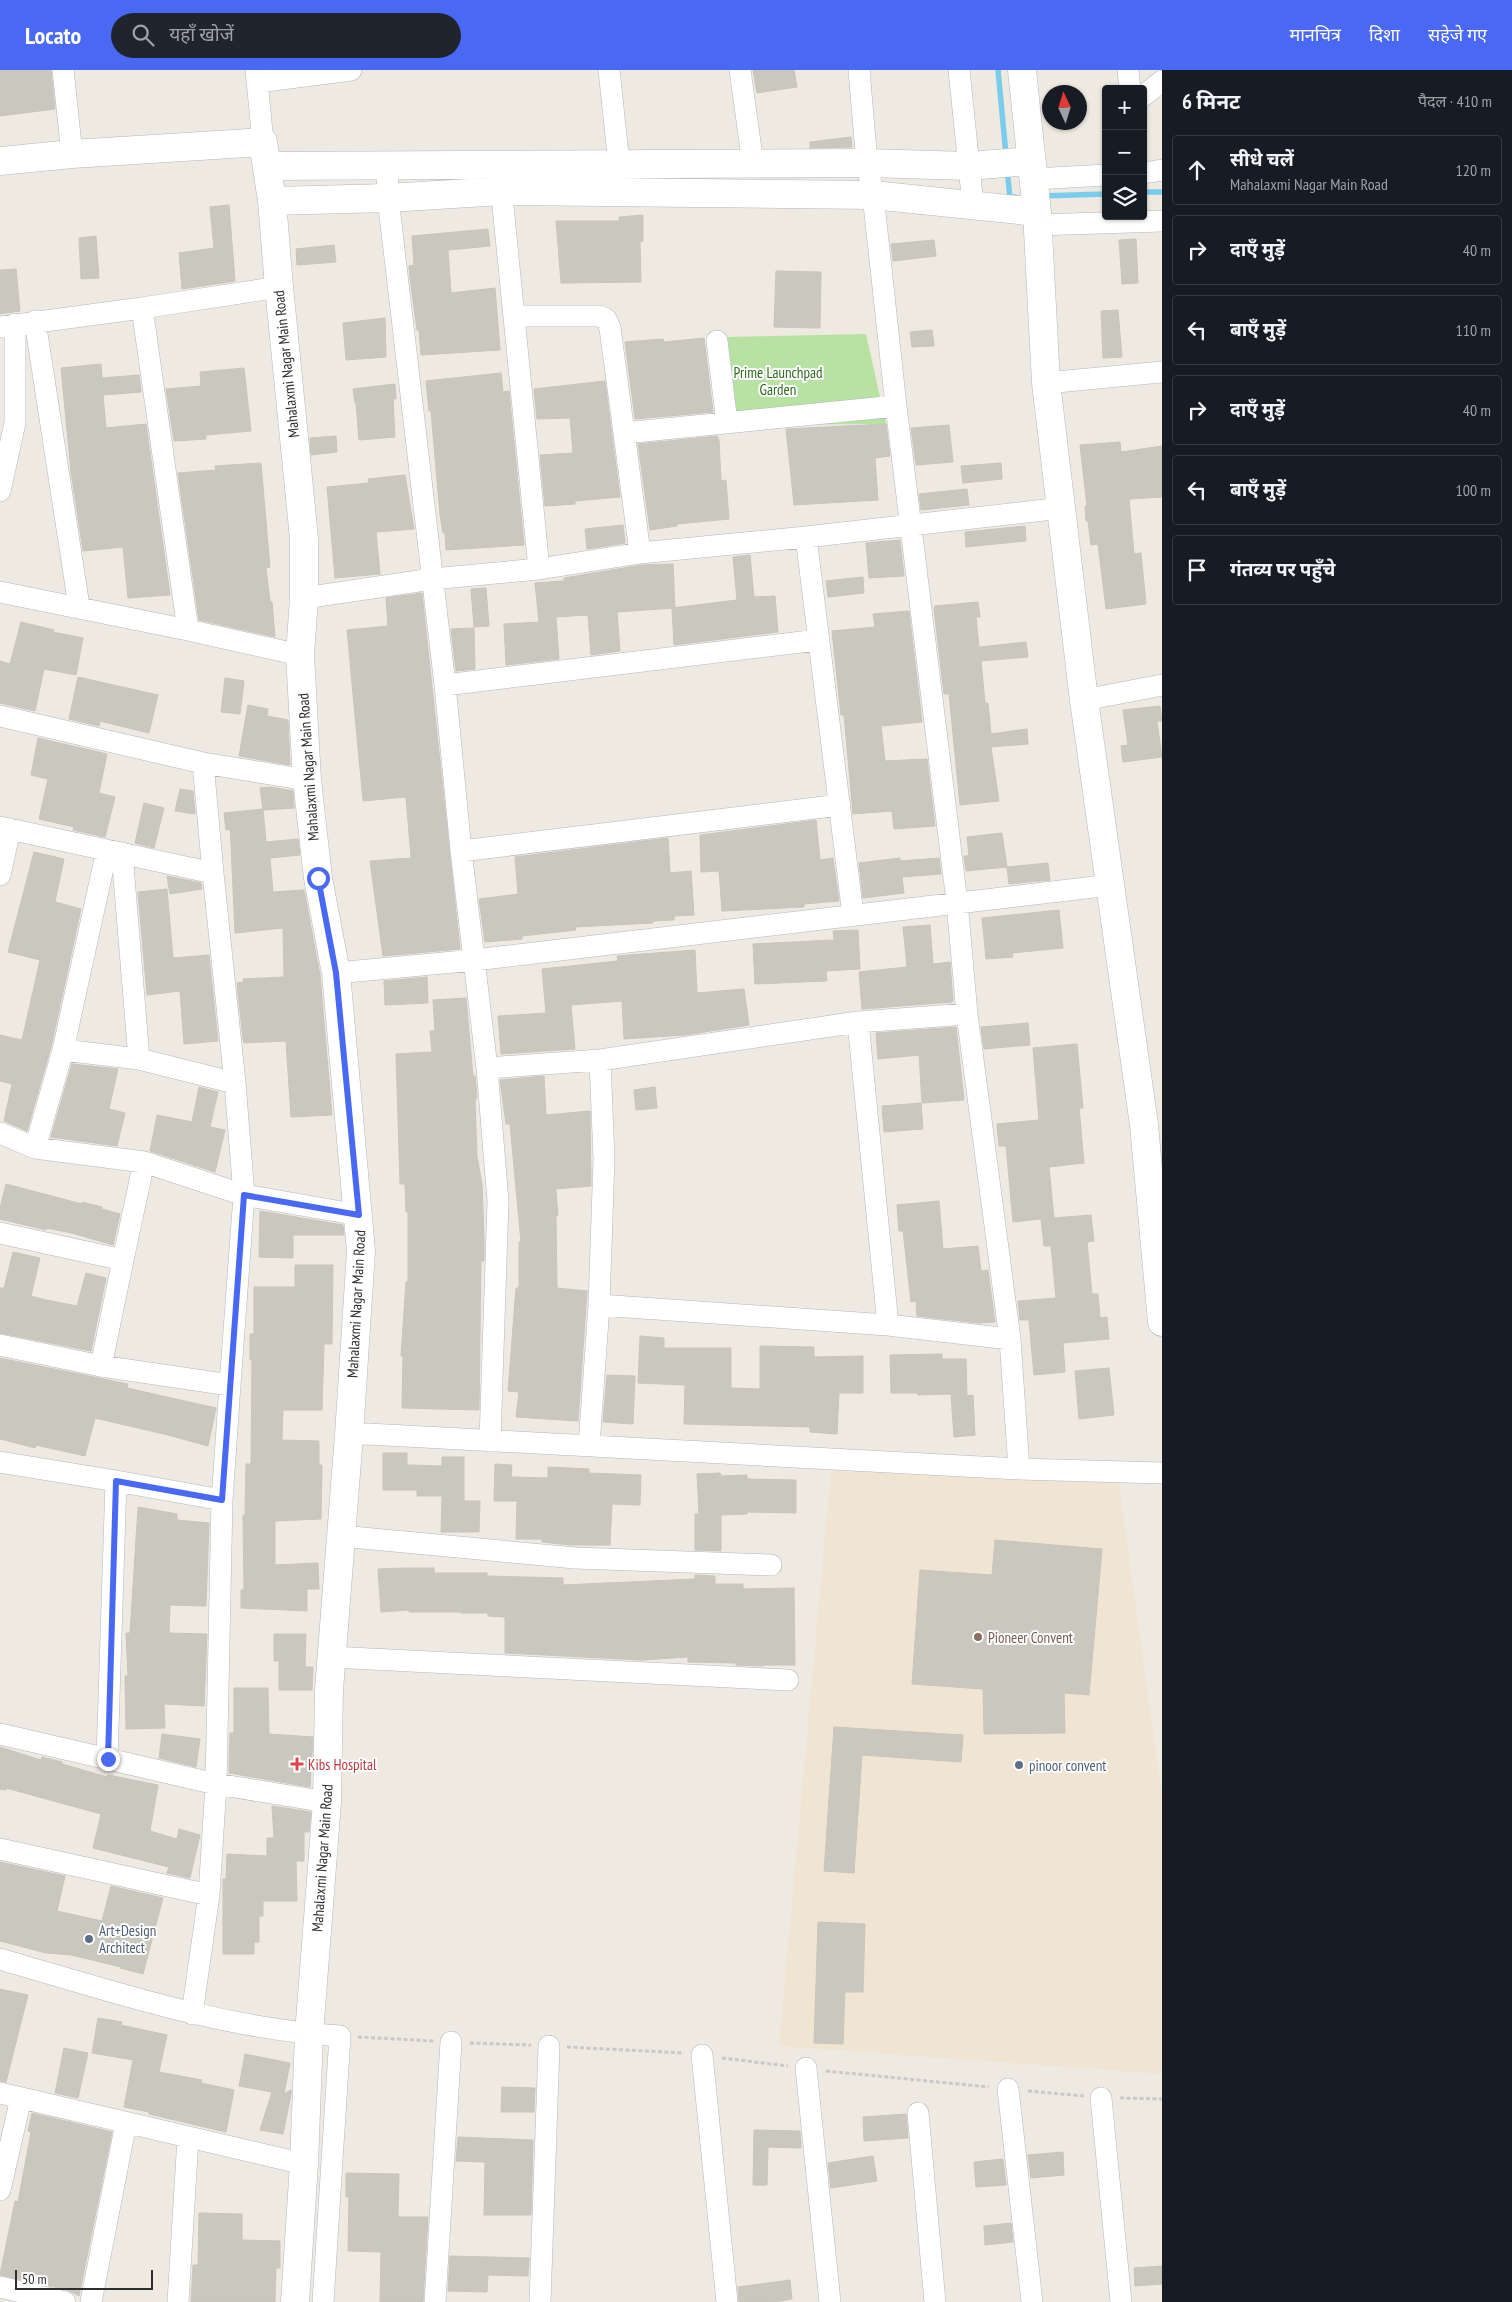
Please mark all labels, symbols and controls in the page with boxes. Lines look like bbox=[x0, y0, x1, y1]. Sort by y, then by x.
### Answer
search box bbox=[111, 13, 461, 58]
text: Locato bbox=[25, 20, 81, 51]
icon: search bbox=[129, 21, 157, 49]
text: यहाँ खोजें bbox=[169, 22, 234, 46]
text: मानचित्र bbox=[1289, 23, 1341, 46]
text: दिशा bbox=[1369, 23, 1400, 46]
text: सहेजे गए bbox=[1428, 23, 1487, 46]
north arrow bbox=[1042, 85, 1087, 130]
map controls bbox=[1102, 85, 1147, 220]
button: + bbox=[1102, 85, 1147, 130]
text: 6 मिनट bbox=[1182, 88, 1240, 115]
text: पैदल · 410 m bbox=[1418, 91, 1492, 111]
button: − bbox=[1102, 130, 1147, 175]
text: सीधे चलें bbox=[1230, 147, 1294, 171]
icon: ahead bbox=[1183, 156, 1211, 184]
text: 120 m bbox=[1456, 160, 1491, 180]
text: Mahalaxmi Nagar Main Road bbox=[1230, 174, 1388, 194]
button: layers bbox=[1102, 175, 1147, 220]
icon: right bbox=[1183, 236, 1211, 264]
text: दाएँ मुड़ें bbox=[1230, 237, 1285, 261]
text: 40 m bbox=[1463, 240, 1491, 260]
street label: Mahalaxmi Nagar Main Road bbox=[269, 289, 303, 439]
icon: left bbox=[1183, 316, 1211, 344]
text: बाएँ मुड़ें bbox=[1230, 317, 1286, 341]
text: 110 m bbox=[1456, 320, 1491, 340]
park label: Prime Launchpad Garden bbox=[734, 363, 822, 399]
icon: right bbox=[1183, 396, 1211, 424]
text: दाएँ मुड़ें bbox=[1230, 397, 1285, 421]
text: 40 m bbox=[1463, 400, 1491, 420]
icon: left bbox=[1183, 476, 1211, 504]
text: बाएँ मुड़ें bbox=[1230, 477, 1286, 501]
text: 100 m bbox=[1456, 480, 1491, 500]
icon: arrive bbox=[1183, 556, 1211, 584]
text: गंतव्य पर पहुँचे bbox=[1230, 557, 1335, 581]
street label: Mahalaxmi Nagar Main Road bbox=[293, 692, 323, 842]
route start bbox=[307, 867, 330, 890]
street label: Mahalaxmi Nagar Main Road bbox=[343, 1230, 369, 1378]
place label: Pioneer Convent bbox=[988, 1628, 1073, 1647]
marker: Pioneer Convent bbox=[972, 1631, 984, 1643]
route end bbox=[97, 1748, 120, 1771]
place label: Kibs Hospital bbox=[308, 1755, 377, 1774]
place label: pinoor convent bbox=[1029, 1756, 1107, 1775]
marker: Kibs Hospital bbox=[290, 1757, 304, 1771]
marker: pinoor convent bbox=[1013, 1759, 1025, 1771]
street label: Mahalaxmi Nagar Main Road bbox=[307, 1783, 337, 1933]
place label: Art+Design Architect bbox=[99, 1921, 156, 1957]
marker: Art+Design Architect bbox=[83, 1933, 95, 1945]
scale bar bbox=[15, 2267, 152, 2290]
text: 50 m bbox=[22, 2270, 47, 2288]

